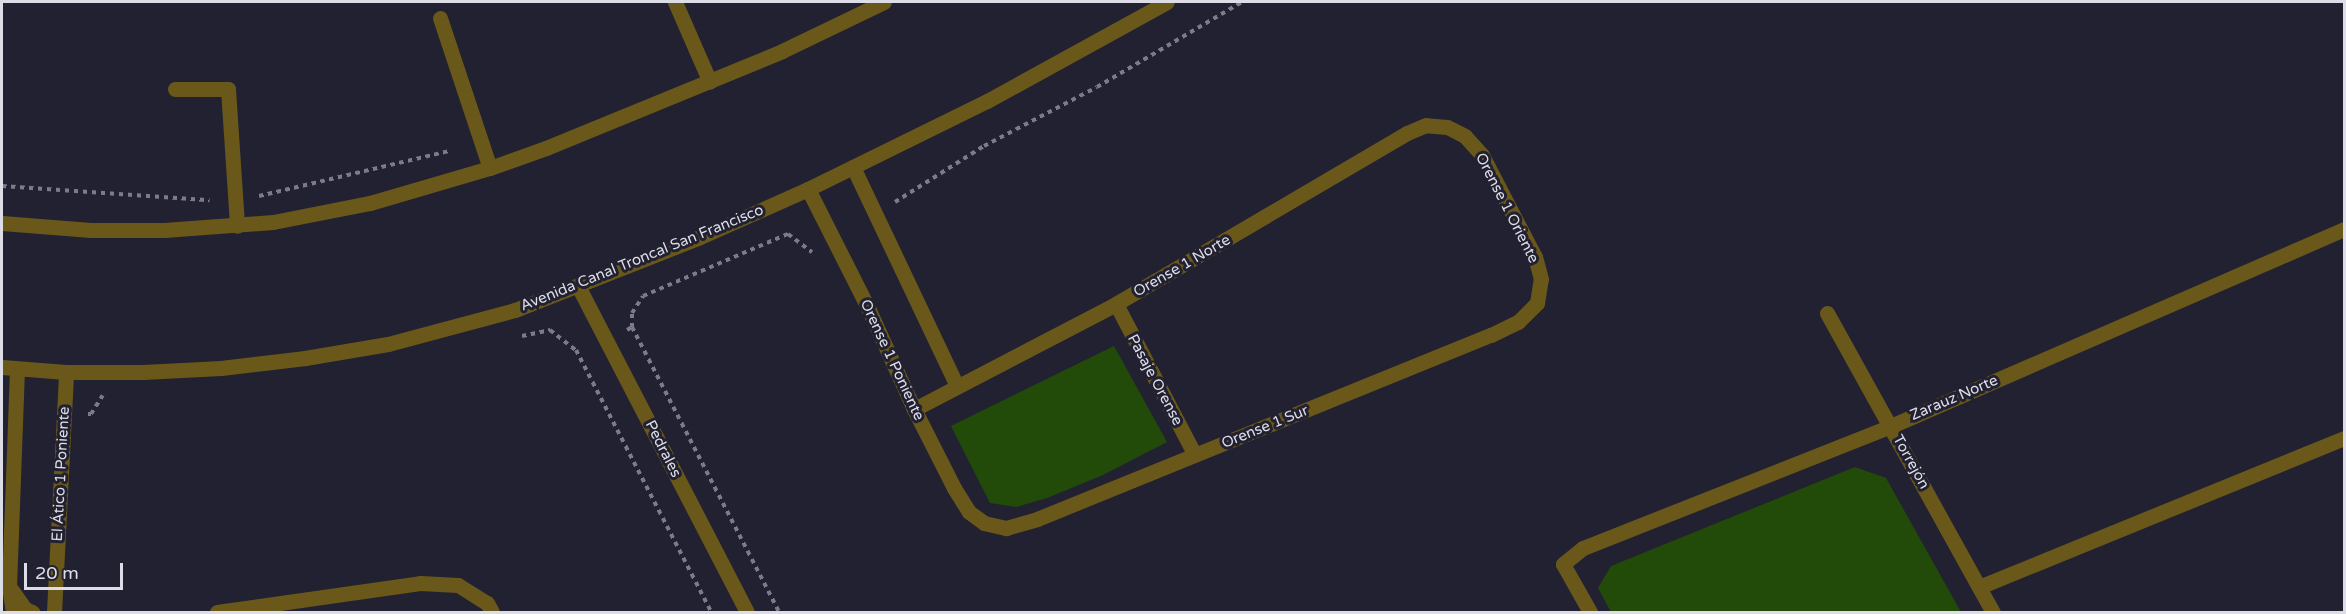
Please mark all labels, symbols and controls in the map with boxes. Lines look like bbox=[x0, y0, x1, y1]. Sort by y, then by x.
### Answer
street label: Orense 1 Oriente bbox=[1471, 150, 1543, 266]
street label: Avenida Canal Troncal San Francisco bbox=[518, 201, 766, 315]
street label: Orense 1 Norte bbox=[1130, 231, 1234, 301]
street label: Orense 1 Poniente bbox=[856, 297, 928, 423]
street label: Pasaje Orense bbox=[1123, 331, 1187, 429]
street label: Zarauz Norte bbox=[1907, 371, 2001, 425]
street label: Orense 1 Sur bbox=[1219, 401, 1311, 453]
street label: El Ático 1 Poniente bbox=[48, 406, 74, 542]
street label: Pedrales bbox=[641, 418, 685, 480]
street label: Torrejón bbox=[1889, 432, 1933, 492]
scale bar bbox=[27, 551, 126, 589]
text: 20 m bbox=[35, 562, 79, 584]

